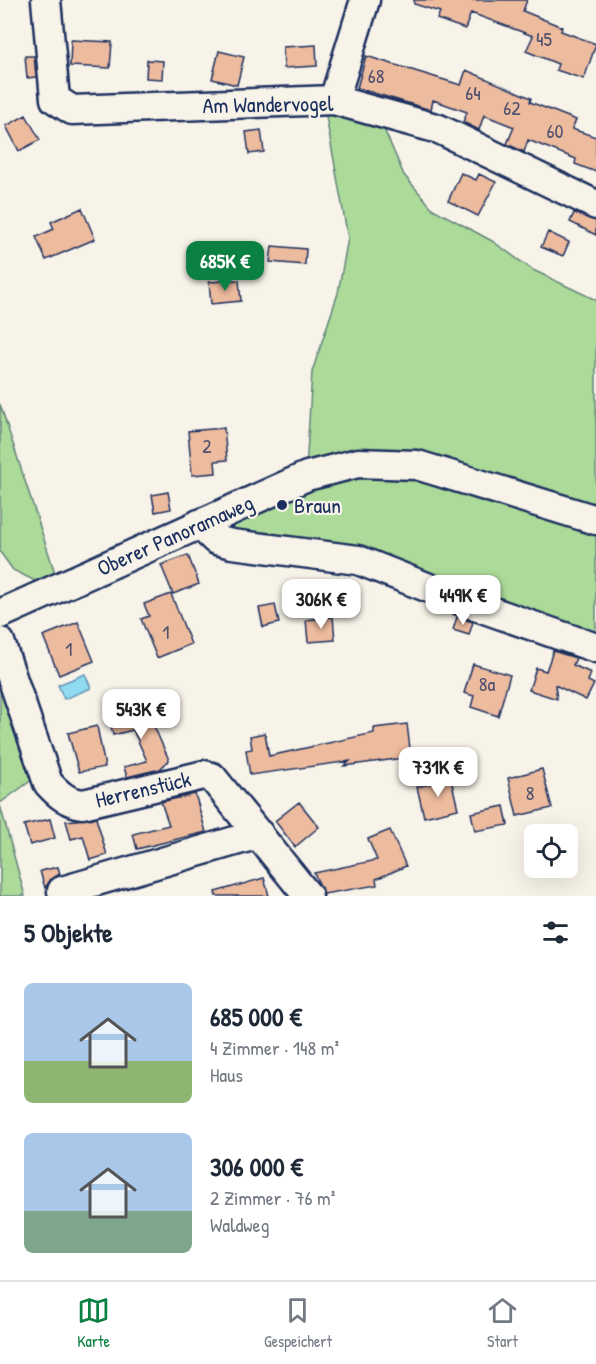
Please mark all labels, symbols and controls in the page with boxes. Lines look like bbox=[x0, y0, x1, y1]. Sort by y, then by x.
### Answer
house number: 45 bbox=[536, 25, 553, 52]
house number: 68 bbox=[368, 62, 384, 89]
house number: 64 bbox=[465, 79, 481, 106]
street label: Am Wandervogel bbox=[202, 88, 334, 120]
house number: 62 bbox=[503, 94, 521, 121]
house number: 60 bbox=[547, 117, 564, 144]
pin: 685K € bbox=[176, 241, 274, 292]
text: 685K € bbox=[200, 247, 250, 274]
house number: 2 bbox=[202, 432, 212, 459]
street label: Oberer Panoramaweg bbox=[92, 487, 258, 583]
place label: Braun bbox=[294, 490, 341, 520]
marker: Braun bbox=[275, 498, 289, 512]
pin: 449K € bbox=[414, 575, 512, 626]
pin: 306K € bbox=[272, 579, 370, 630]
text: 449K € bbox=[439, 581, 487, 608]
text: 306K € bbox=[296, 585, 346, 612]
house number: 1 bbox=[162, 618, 170, 645]
house number: 1 bbox=[65, 635, 73, 662]
house number: 8a bbox=[479, 670, 495, 697]
pin: 543K € bbox=[92, 689, 190, 740]
text: 543K € bbox=[116, 695, 166, 722]
pin: 731K € bbox=[389, 747, 487, 798]
text: 731K € bbox=[413, 753, 463, 780]
street label: Herrenstück bbox=[92, 763, 194, 815]
house number: 8 bbox=[526, 779, 534, 806]
map controls bbox=[524, 824, 578, 878]
button: locate bbox=[524, 824, 578, 878]
text: 5 Objekte bbox=[24, 915, 113, 950]
icon: filters bbox=[539, 916, 572, 949]
text: 685 000 € bbox=[210, 999, 302, 1034]
icon: home bbox=[72, 1007, 144, 1079]
text: 4 Zimmer · 148 m² bbox=[210, 1034, 339, 1061]
text: Haus bbox=[210, 1061, 243, 1088]
text: 306 000 € bbox=[210, 1149, 303, 1184]
icon: home bbox=[72, 1157, 144, 1229]
text: 2 Zimmer · 76 m² bbox=[210, 1184, 335, 1211]
text: Waldweg bbox=[210, 1211, 269, 1238]
tab: Karte bbox=[77, 1294, 110, 1352]
tab: Gespeichert bbox=[264, 1294, 332, 1352]
tab: Start bbox=[486, 1294, 519, 1352]

